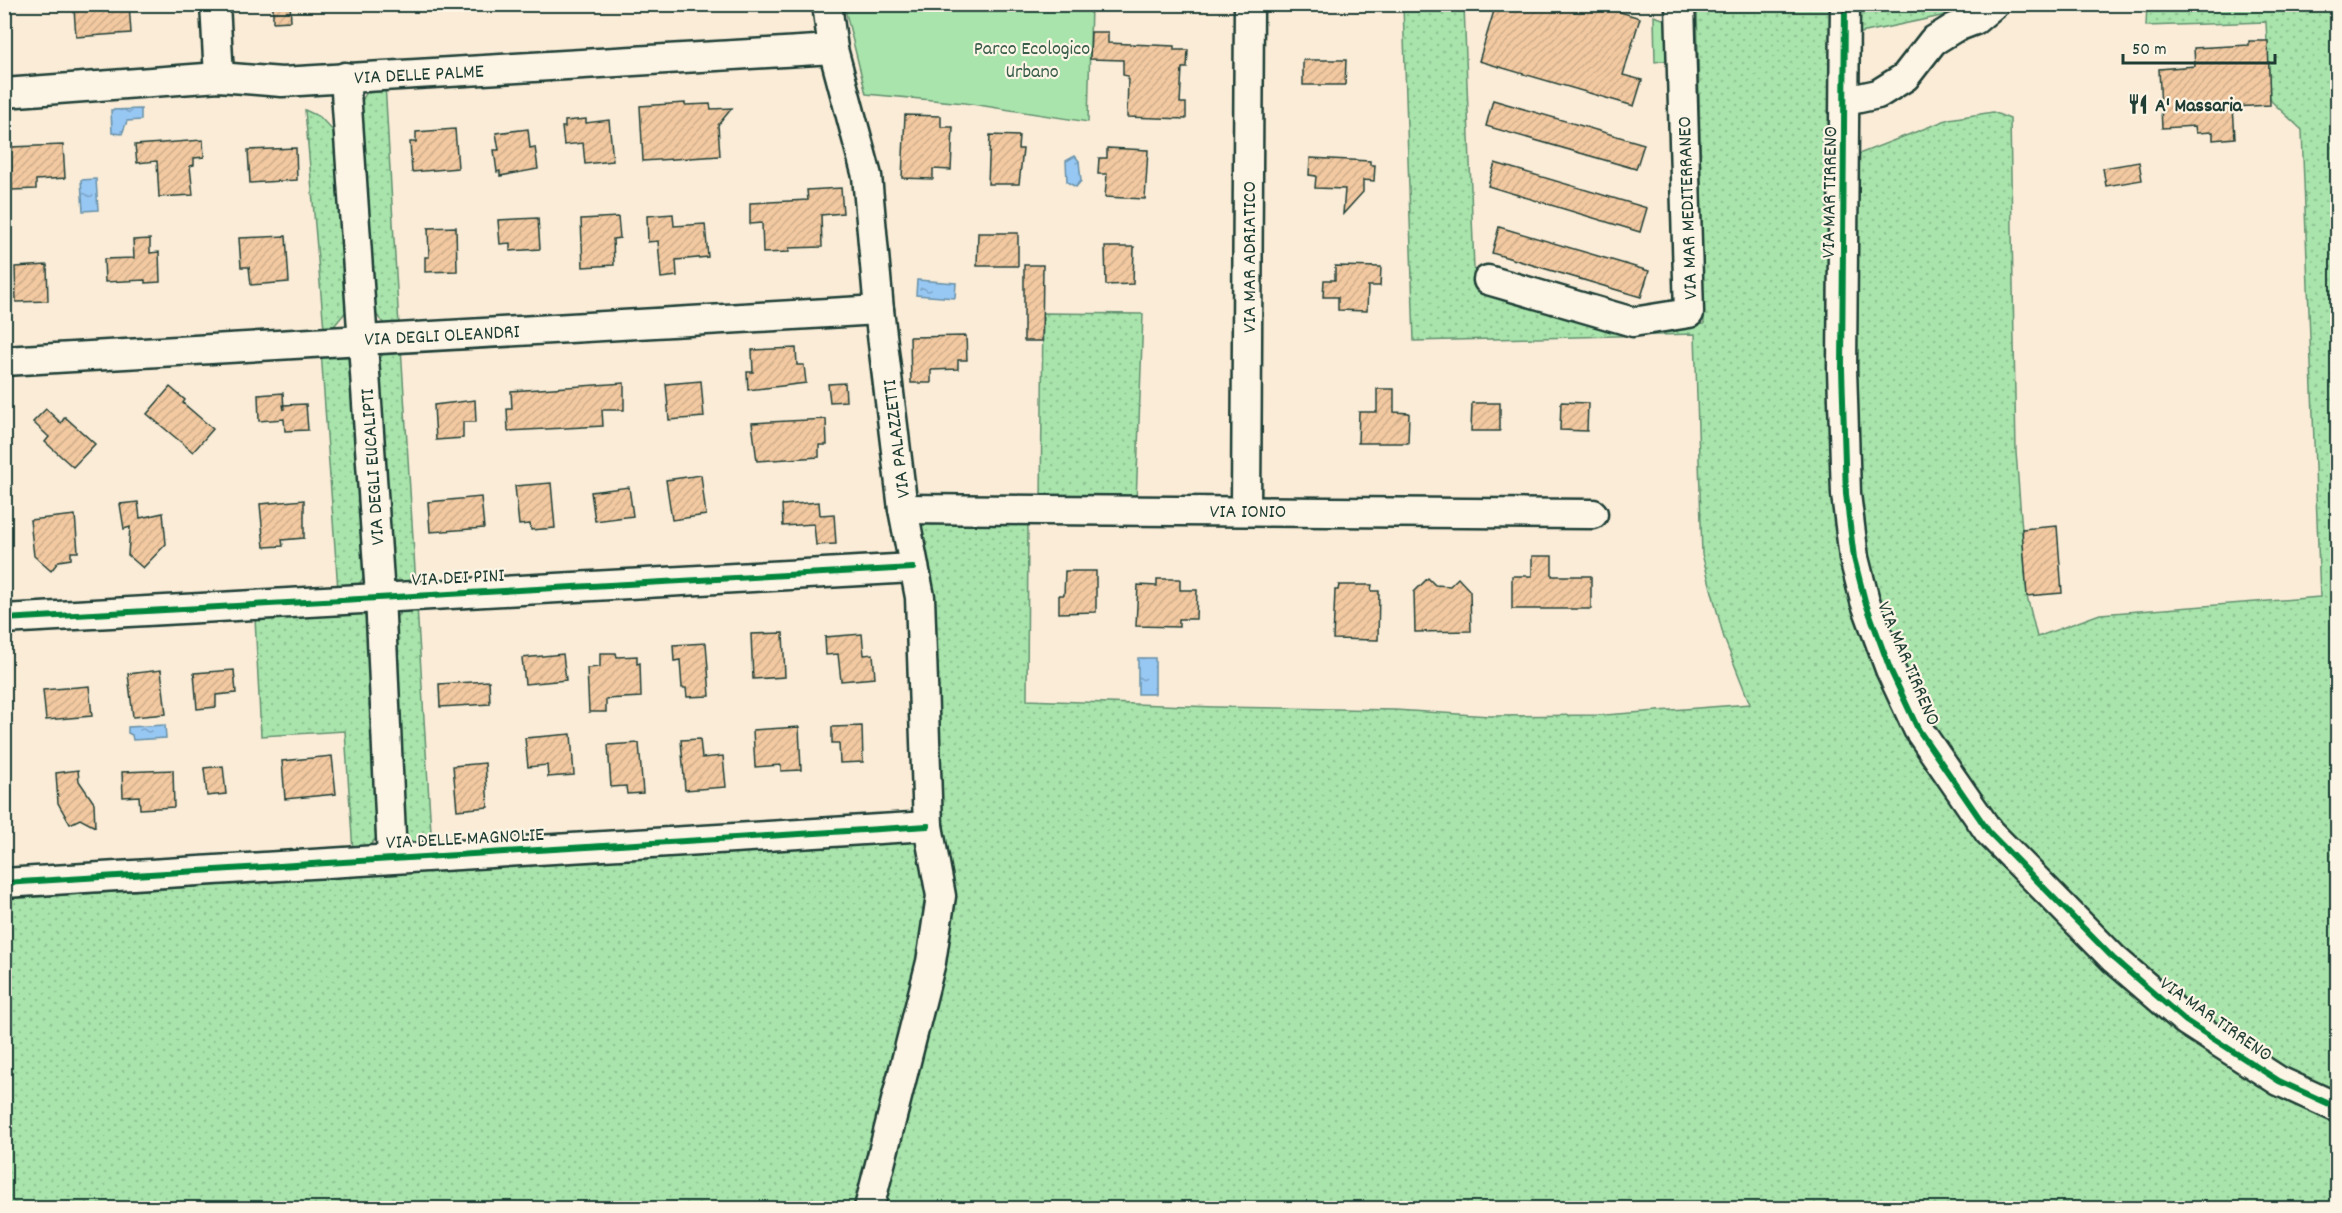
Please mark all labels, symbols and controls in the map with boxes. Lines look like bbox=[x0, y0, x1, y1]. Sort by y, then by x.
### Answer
scale bar bbox=[2123, 27, 2274, 65]
park label: Parco Ecologico Urbano bbox=[974, 36, 1090, 87]
text: 50 m bbox=[2132, 38, 2167, 63]
street label: VIA DELLE PALME bbox=[354, 59, 485, 93]
restaurant icon: A' Massaria bbox=[2126, 92, 2150, 116]
place label: A' Massaria bbox=[2155, 93, 2243, 121]
street label: VIA MAR MEDITERRANEO bbox=[1672, 116, 1706, 300]
street label: VIA MAR TIRRENO bbox=[1816, 126, 1846, 258]
street label: VIA MAR ADRIATICO bbox=[1237, 181, 1265, 333]
street label: VIA DEGLI OLEANDRI bbox=[364, 319, 521, 355]
street label: VIA PALAZZETTI bbox=[877, 378, 919, 500]
street label: VIA DEGLI EUCALIPTI bbox=[355, 388, 393, 546]
street label: VIA IONIO bbox=[1210, 499, 1286, 527]
street label: VIA DEI PINI bbox=[411, 563, 505, 595]
street label: VIA MAR TIRRENO bbox=[1868, 598, 1946, 731]
street label: VIA DELLE MAGNOLIE bbox=[385, 822, 545, 858]
street label: VIA MAR TIRRENO bbox=[2153, 971, 2278, 1070]

